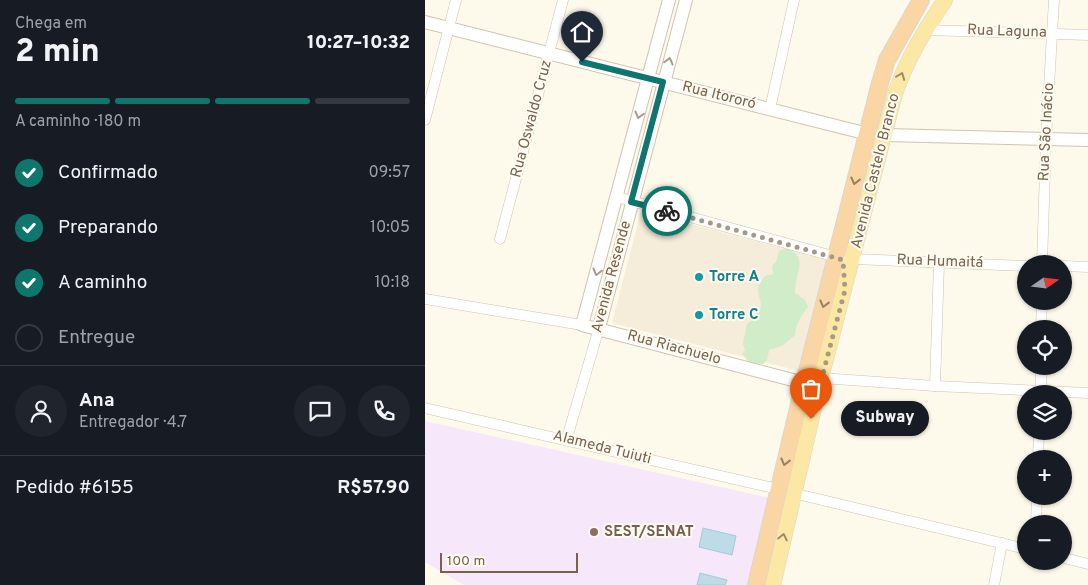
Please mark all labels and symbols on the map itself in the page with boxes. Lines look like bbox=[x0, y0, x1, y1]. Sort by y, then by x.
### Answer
pin bbox=[561, 11, 603, 62]
street label: Rua Laguna bbox=[967, 21, 1047, 43]
one-way arrow bbox=[663, 56, 674, 65]
street label: Rua Oswaldo Cruz bbox=[507, 58, 557, 180]
one-way arrow bbox=[896, 73, 906, 81]
street label: Rua Itororó bbox=[680, 78, 758, 114]
street label: Rua São Inácio bbox=[1035, 82, 1059, 182]
street label: Avenida Castelo Branco bbox=[848, 91, 904, 251]
one-way arrow bbox=[634, 110, 645, 119]
one-way arrow bbox=[851, 177, 861, 185]
courier bbox=[642, 186, 692, 236]
street label: Avenida Resende bbox=[588, 219, 636, 335]
street label: Rua Humaitá bbox=[896, 251, 984, 273]
north arrow bbox=[1017, 255, 1073, 310]
one-way arrow bbox=[592, 267, 603, 276]
place label: Torre A bbox=[709, 268, 760, 287]
marker: Torre A bbox=[693, 271, 705, 283]
one-way arrow bbox=[819, 300, 830, 309]
place label: Torre C bbox=[709, 306, 759, 325]
marker: Torre C bbox=[693, 309, 705, 321]
street label: Rua Riachuelo bbox=[625, 326, 723, 370]
pin bbox=[790, 368, 832, 419]
callout: Subway bbox=[841, 402, 929, 436]
street label: Alameda Tuiuti bbox=[551, 427, 653, 469]
one-way arrow bbox=[780, 457, 791, 466]
place label: SEST/SENAT bbox=[604, 523, 694, 542]
marker: SEST/SENAT bbox=[588, 526, 600, 538]
one-way arrow bbox=[777, 533, 788, 542]
scale bar bbox=[440, 550, 577, 573]

